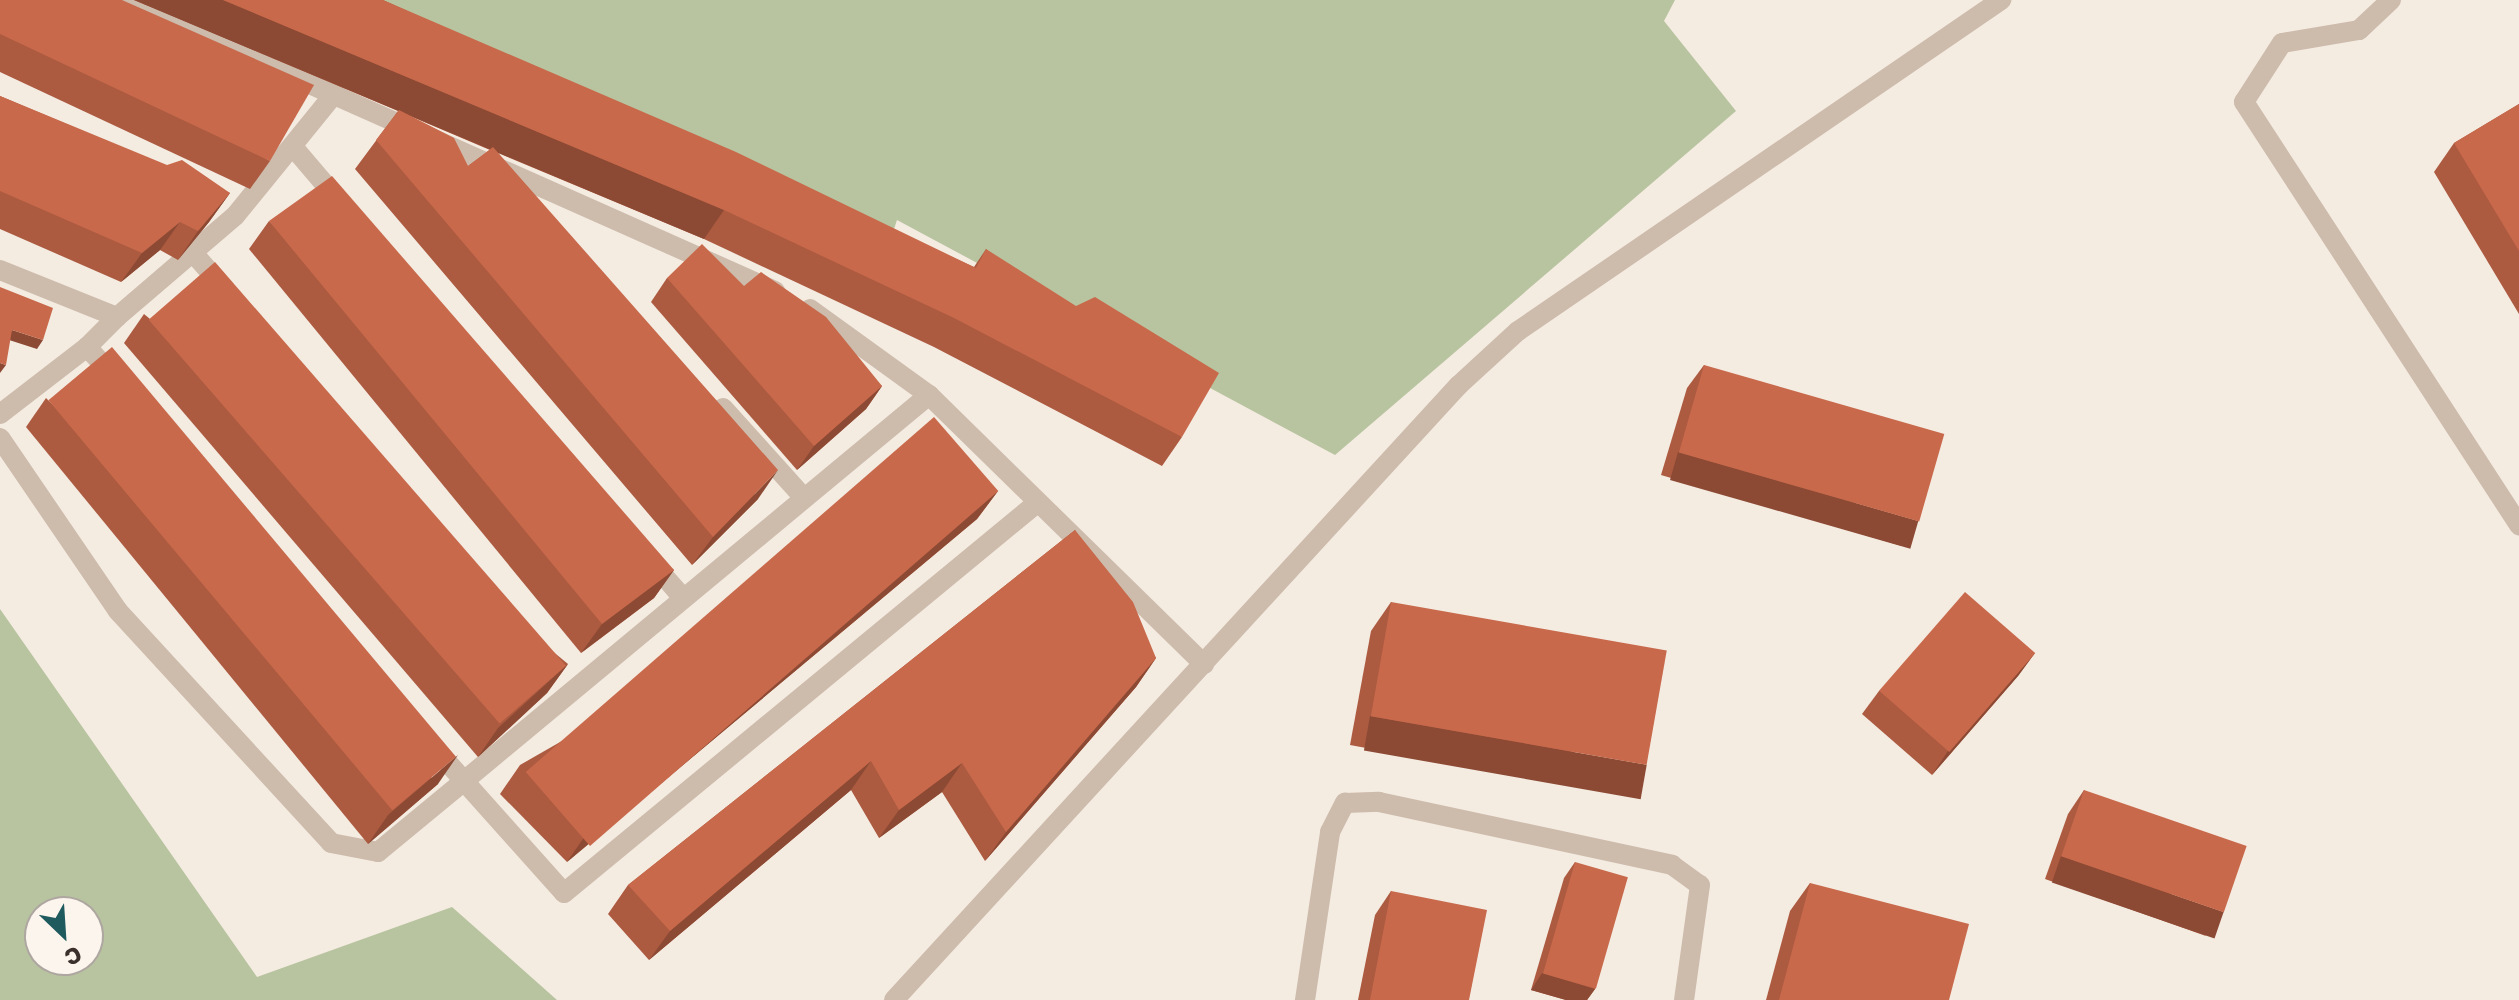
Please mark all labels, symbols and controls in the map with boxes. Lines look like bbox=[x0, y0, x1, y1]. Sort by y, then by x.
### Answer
north arrow bbox=[24, 896, 104, 976]
text: С bbox=[61, 941, 86, 972]

